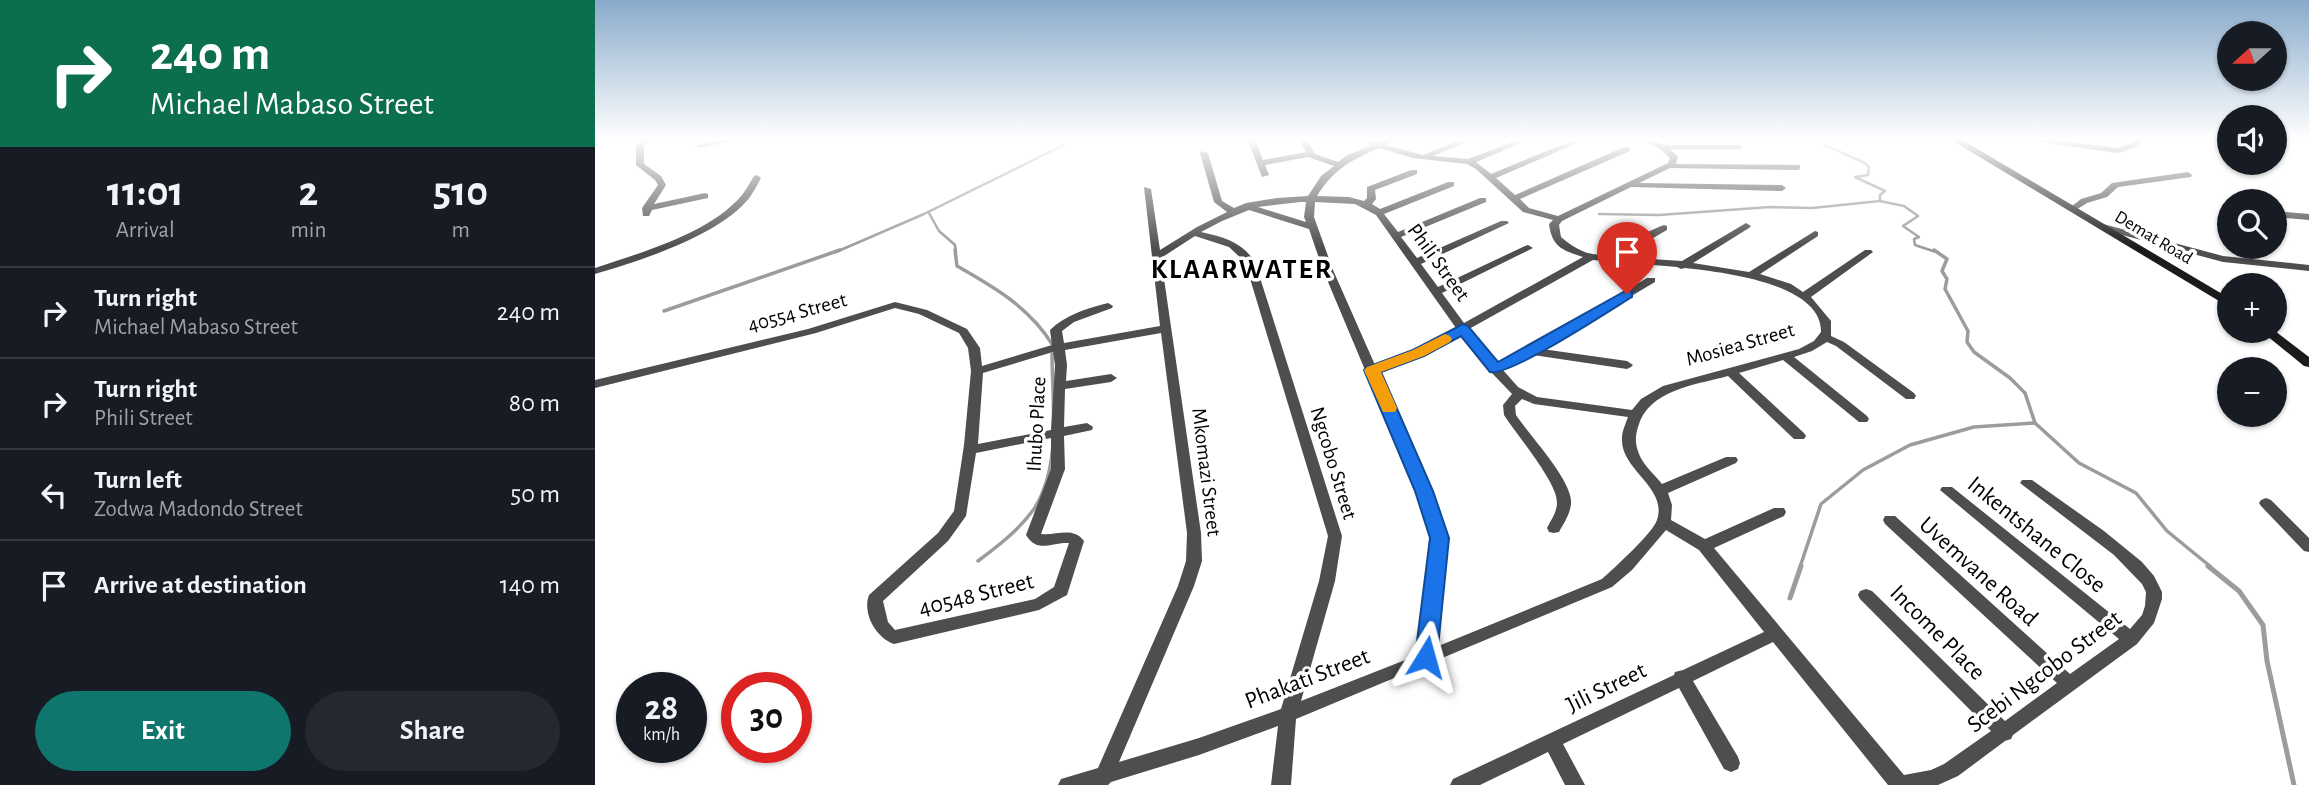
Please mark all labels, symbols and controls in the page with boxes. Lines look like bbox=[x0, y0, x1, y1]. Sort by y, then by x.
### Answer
north arrow bbox=[2217, 21, 2287, 91]
map controls bbox=[2217, 21, 2287, 427]
icon: right bbox=[35, 28, 126, 119]
text: 240 m bbox=[150, 30, 270, 79]
text: Michael Mabaso Street bbox=[150, 88, 434, 120]
button: sound bbox=[2217, 105, 2287, 175]
text: 11:01 bbox=[107, 171, 184, 213]
text: 2 bbox=[298, 171, 318, 213]
text: 510 bbox=[433, 171, 488, 213]
button: search bbox=[2217, 189, 2287, 259]
street label: Demat Road bbox=[2111, 208, 2195, 268]
text: Arrival bbox=[116, 219, 175, 242]
text: min bbox=[290, 219, 326, 242]
text: m bbox=[451, 219, 470, 242]
street label: Phili Street bbox=[1404, 220, 1474, 305]
pin bbox=[1597, 222, 1657, 294]
icon: arrive bbox=[1608, 233, 1646, 271]
district label: KLAARWATER bbox=[1151, 256, 1333, 284]
button: + bbox=[2217, 273, 2287, 343]
text: Turn right bbox=[94, 285, 197, 311]
street label: 40554 Street bbox=[745, 289, 849, 336]
icon: right bbox=[35, 294, 73, 332]
text: 240 m bbox=[497, 299, 560, 325]
text: Michael Mabaso Street bbox=[94, 316, 298, 339]
street label: Mosiea Street bbox=[1684, 319, 1797, 370]
button: − bbox=[2217, 357, 2287, 427]
text: Turn right bbox=[94, 376, 197, 402]
street label: Ihubo Place bbox=[1024, 376, 1049, 472]
icon: right bbox=[35, 385, 73, 423]
text: 80 m bbox=[509, 390, 560, 416]
street label: Ngcobo Street bbox=[1306, 404, 1361, 522]
text: Phili Street bbox=[94, 407, 193, 430]
street label: Mkomazi Street bbox=[1188, 407, 1225, 538]
text: Turn left bbox=[94, 467, 182, 493]
street label: Inkentshane Close bbox=[1963, 472, 2110, 598]
icon: left bbox=[35, 476, 73, 514]
text: 50 m bbox=[510, 481, 560, 507]
text: Zodwa Madondo Street bbox=[94, 498, 303, 521]
street label: Uvemvane Road bbox=[1914, 512, 2042, 631]
icon: arrive bbox=[35, 567, 73, 605]
street label: 40548 Street bbox=[916, 569, 1037, 621]
text: Arrive at destination bbox=[94, 572, 307, 598]
text: 140 m bbox=[500, 572, 560, 598]
street label: Income Place bbox=[1885, 581, 1989, 685]
street label: Scebi Ngcobo Street bbox=[1963, 606, 2127, 737]
position arrow bbox=[1389, 620, 1463, 694]
street label: Phakati Street bbox=[1242, 644, 1373, 714]
street label: Jili Street bbox=[1563, 658, 1650, 717]
speed limit sign: 30 bbox=[721, 672, 812, 763]
button: Exit bbox=[35, 691, 291, 771]
button: Share bbox=[305, 691, 560, 771]
text: 28 bbox=[645, 691, 678, 726]
text: km/h bbox=[643, 726, 680, 744]

